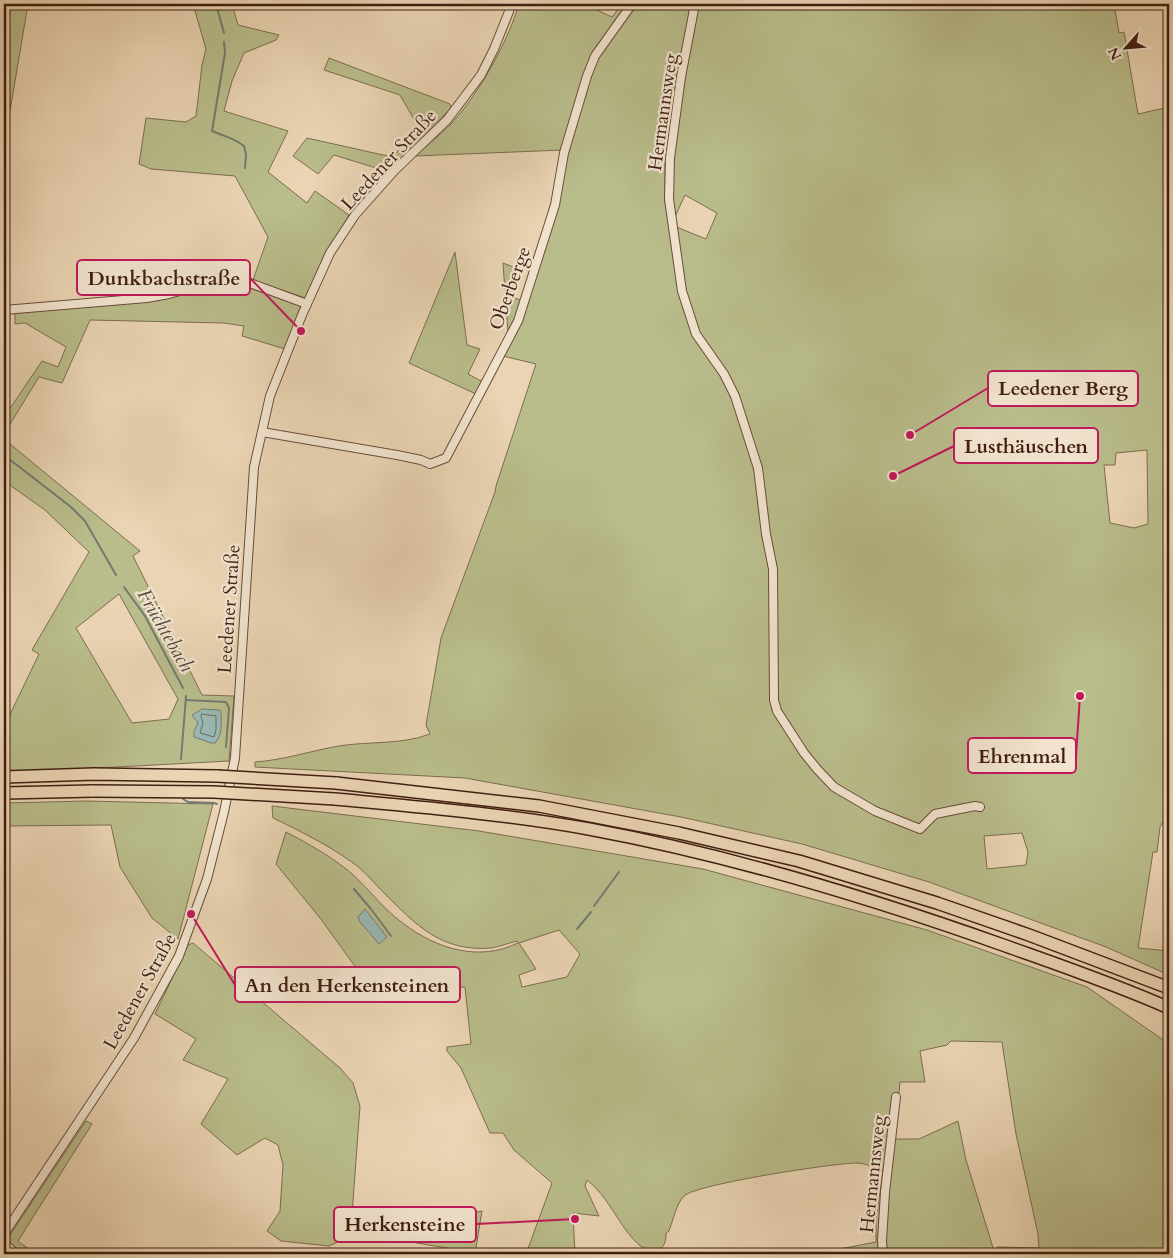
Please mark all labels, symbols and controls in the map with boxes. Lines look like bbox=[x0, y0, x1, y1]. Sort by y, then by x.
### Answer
north arrow bbox=[1100, 22, 1150, 72]
text: N bbox=[1104, 44, 1126, 63]
street label: Hermannsweg bbox=[642, 51, 684, 172]
street label: Leedener Straße bbox=[335, 103, 442, 216]
street label: Oberberge bbox=[483, 243, 537, 334]
callout: Dunkbachstraße bbox=[77, 260, 250, 295]
text: Dunkbachstraße bbox=[88, 265, 240, 292]
callout: Leedener Berg bbox=[988, 371, 1138, 406]
text: Leedener Berg bbox=[998, 375, 1128, 402]
callout: Lusthäuschen bbox=[954, 428, 1098, 463]
text: Lusthäuschen bbox=[964, 433, 1088, 460]
street label: Leedener Straße bbox=[212, 544, 246, 675]
water label: Früchtebach bbox=[131, 584, 200, 677]
callout: Ehrenmal bbox=[968, 738, 1076, 773]
text: Ehrenmal bbox=[978, 743, 1066, 770]
street label: Leedener Straße bbox=[97, 929, 183, 1054]
callout: An den Herkensteinen bbox=[235, 967, 460, 1002]
text: An den Herkensteinen bbox=[245, 972, 450, 999]
street label: Hermannsweg bbox=[854, 1114, 892, 1234]
callout: Herkensteine bbox=[334, 1207, 476, 1242]
text: Herkensteine bbox=[344, 1211, 466, 1238]

